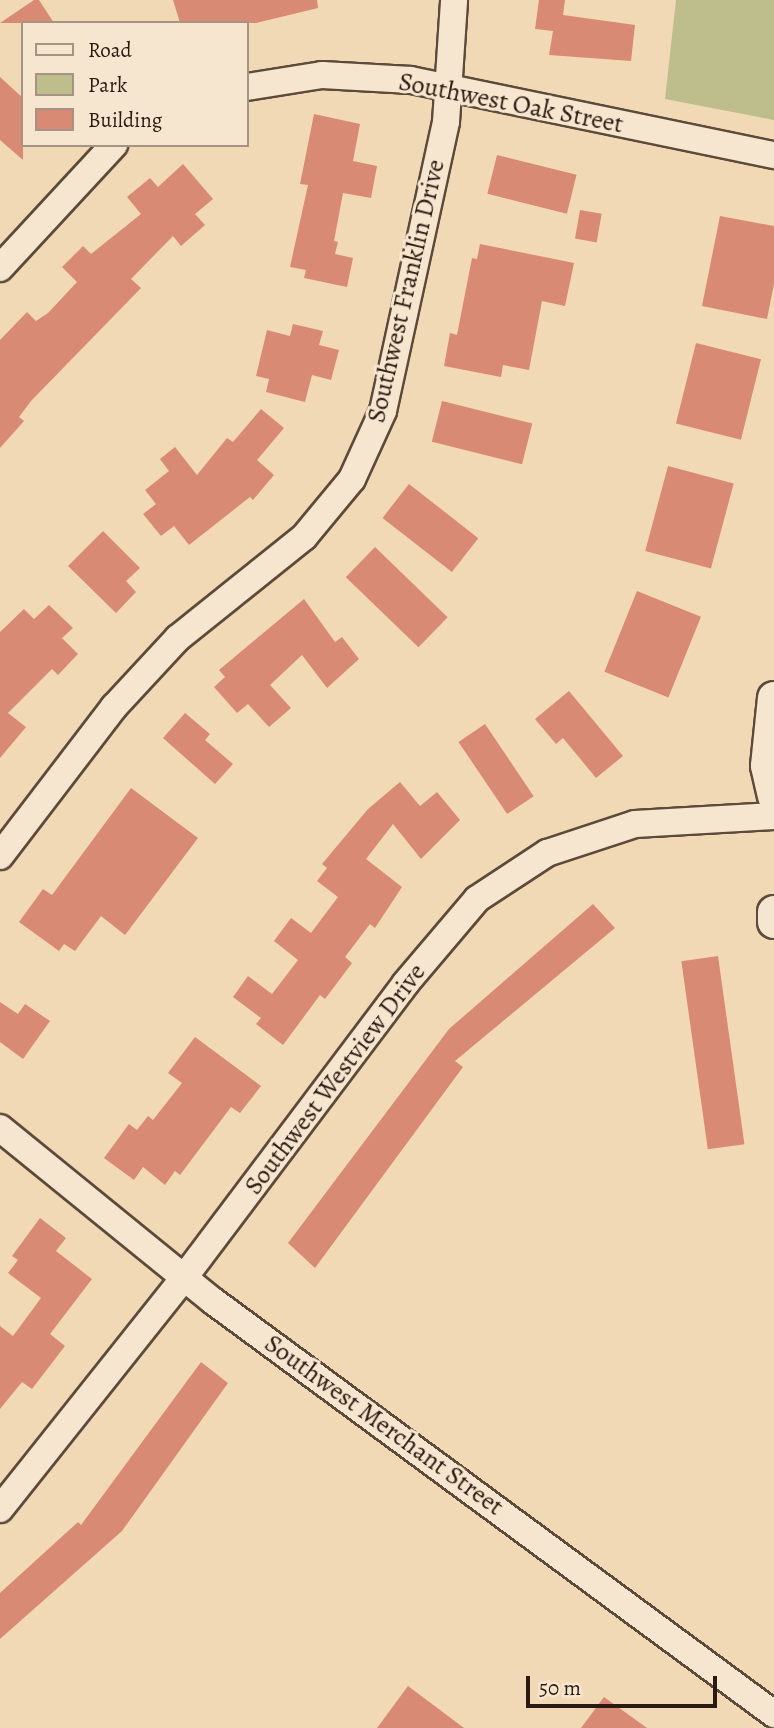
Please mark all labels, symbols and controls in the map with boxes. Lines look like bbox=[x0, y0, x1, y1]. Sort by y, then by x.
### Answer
legend bbox=[21, 21, 248, 147]
text: Road bbox=[88, 36, 132, 64]
street label: Southwest Oak Street bbox=[396, 66, 626, 140]
text: Park bbox=[88, 71, 127, 99]
text: Building bbox=[88, 106, 162, 134]
street label: Southwest Franklin Drive bbox=[361, 156, 451, 426]
street label: Southwest Westview Drive bbox=[238, 957, 432, 1201]
street label: Southwest Merchant Street bbox=[258, 1328, 510, 1522]
scale bar bbox=[529, 1662, 720, 1706]
text: 50 m bbox=[539, 1674, 581, 1702]

